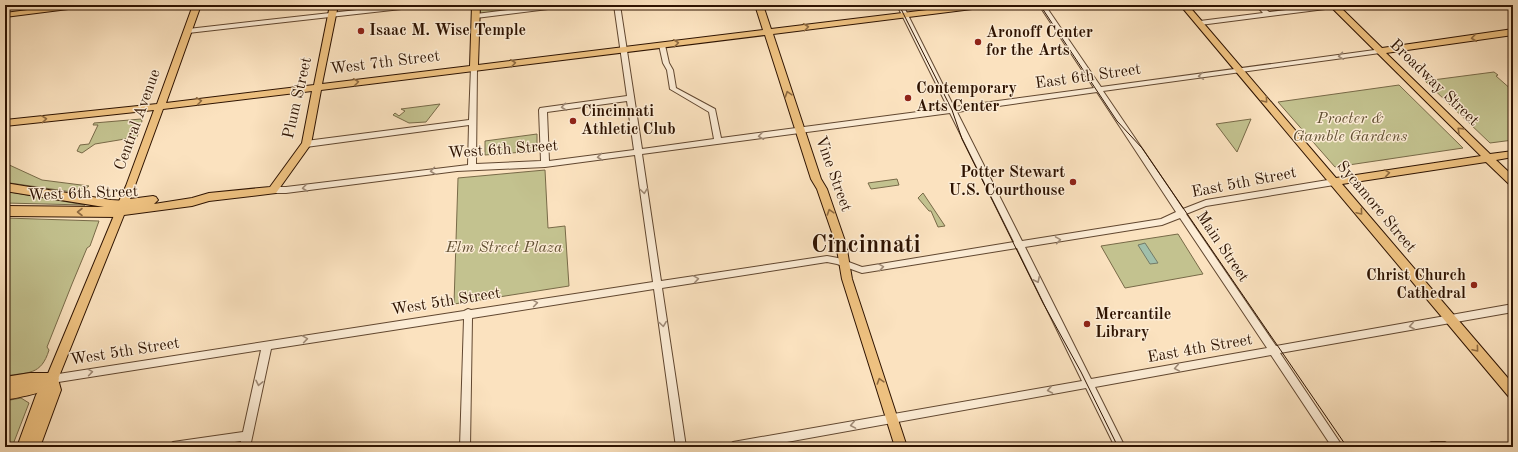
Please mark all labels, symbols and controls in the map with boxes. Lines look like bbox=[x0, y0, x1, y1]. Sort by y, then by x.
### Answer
place label: Isaac M. Wise Temple bbox=[369, 23, 526, 39]
one-way arrow bbox=[803, 23, 809, 32]
place label: Aronoff Center for the Arts bbox=[986, 25, 1093, 59]
marker: Isaac M. Wise Temple bbox=[356, 26, 366, 36]
one-way arrow bbox=[1471, 33, 1478, 42]
marker: Aronoff Center for the Arts bbox=[973, 37, 983, 47]
street label: Broadway Street bbox=[1386, 37, 1482, 130]
one-way arrow bbox=[673, 39, 679, 48]
street label: West 7th Street bbox=[329, 48, 441, 78]
one-way arrow bbox=[1338, 51, 1344, 60]
street label: Plum Street bbox=[281, 55, 315, 140]
one-way arrow bbox=[510, 59, 516, 68]
street label: East 6th Street bbox=[1034, 62, 1142, 92]
street label: Central Avenue bbox=[112, 67, 164, 173]
one-way arrow bbox=[1198, 71, 1204, 80]
one-way arrow bbox=[353, 78, 359, 87]
place label: Contemporary Arts Center bbox=[916, 81, 1017, 115]
one-way arrow bbox=[784, 91, 792, 98]
marker: Contemporary Arts Center bbox=[903, 93, 913, 103]
one-way arrow bbox=[1260, 96, 1267, 103]
one-way arrow bbox=[196, 97, 202, 106]
one-way arrow bbox=[561, 102, 567, 111]
place label: Cincinnati Athletic Club bbox=[581, 104, 676, 138]
park label: Procter & Gamble Gardens bbox=[1293, 111, 1408, 145]
one-way arrow bbox=[41, 115, 47, 124]
marker: Cincinnati Athletic Club bbox=[568, 116, 578, 126]
one-way arrow bbox=[1457, 127, 1465, 135]
one-way arrow bbox=[758, 131, 764, 140]
street label: Vine Street bbox=[812, 134, 854, 214]
street label: West 6th Street bbox=[447, 138, 559, 162]
one-way arrow bbox=[597, 152, 603, 161]
street label: Sycamore Street bbox=[1333, 158, 1419, 256]
place label: Potter Stewart U.S. Courthouse bbox=[948, 165, 1065, 199]
street label: East 5th Street bbox=[1190, 165, 1298, 201]
one-way arrow bbox=[430, 167, 437, 176]
one-way arrow bbox=[1384, 170, 1390, 178]
marker: Potter Stewart U.S. Courthouse bbox=[1068, 177, 1078, 187]
one-way arrow bbox=[301, 183, 308, 192]
street label: West 6th Street bbox=[28, 184, 139, 204]
one-way arrow bbox=[639, 188, 648, 194]
one-way arrow bbox=[1355, 207, 1362, 214]
one-way arrow bbox=[77, 208, 83, 216]
one-way arrow bbox=[826, 208, 835, 215]
street label: Main Street bbox=[1193, 209, 1252, 285]
district label: Cincinnati bbox=[811, 234, 921, 258]
one-way arrow bbox=[1055, 236, 1061, 245]
park label: Elm Street Plaza bbox=[444, 240, 563, 256]
one-way arrow bbox=[878, 263, 884, 272]
place label: Christ Church Cathedral bbox=[1366, 268, 1466, 302]
one-way arrow bbox=[693, 275, 699, 284]
one-way arrow bbox=[1032, 276, 1040, 284]
marker: Christ Church Cathedral bbox=[1469, 280, 1479, 290]
street label: West 5th Street bbox=[390, 285, 502, 319]
one-way arrow bbox=[532, 299, 538, 308]
place label: Mercantile Library bbox=[1095, 307, 1171, 341]
marker: Mercantile Library bbox=[1082, 319, 1092, 329]
one-way arrow bbox=[658, 320, 667, 327]
one-way arrow bbox=[1409, 321, 1415, 330]
street label: East 4th Street bbox=[1146, 332, 1254, 366]
street label: West 5th Street bbox=[69, 335, 181, 369]
one-way arrow bbox=[302, 335, 308, 344]
one-way arrow bbox=[1471, 344, 1478, 352]
one-way arrow bbox=[1174, 363, 1180, 371]
one-way arrow bbox=[87, 368, 94, 377]
one-way arrow bbox=[876, 378, 885, 385]
one-way arrow bbox=[255, 380, 263, 386]
one-way arrow bbox=[1047, 385, 1053, 394]
one-way arrow bbox=[850, 420, 856, 429]

